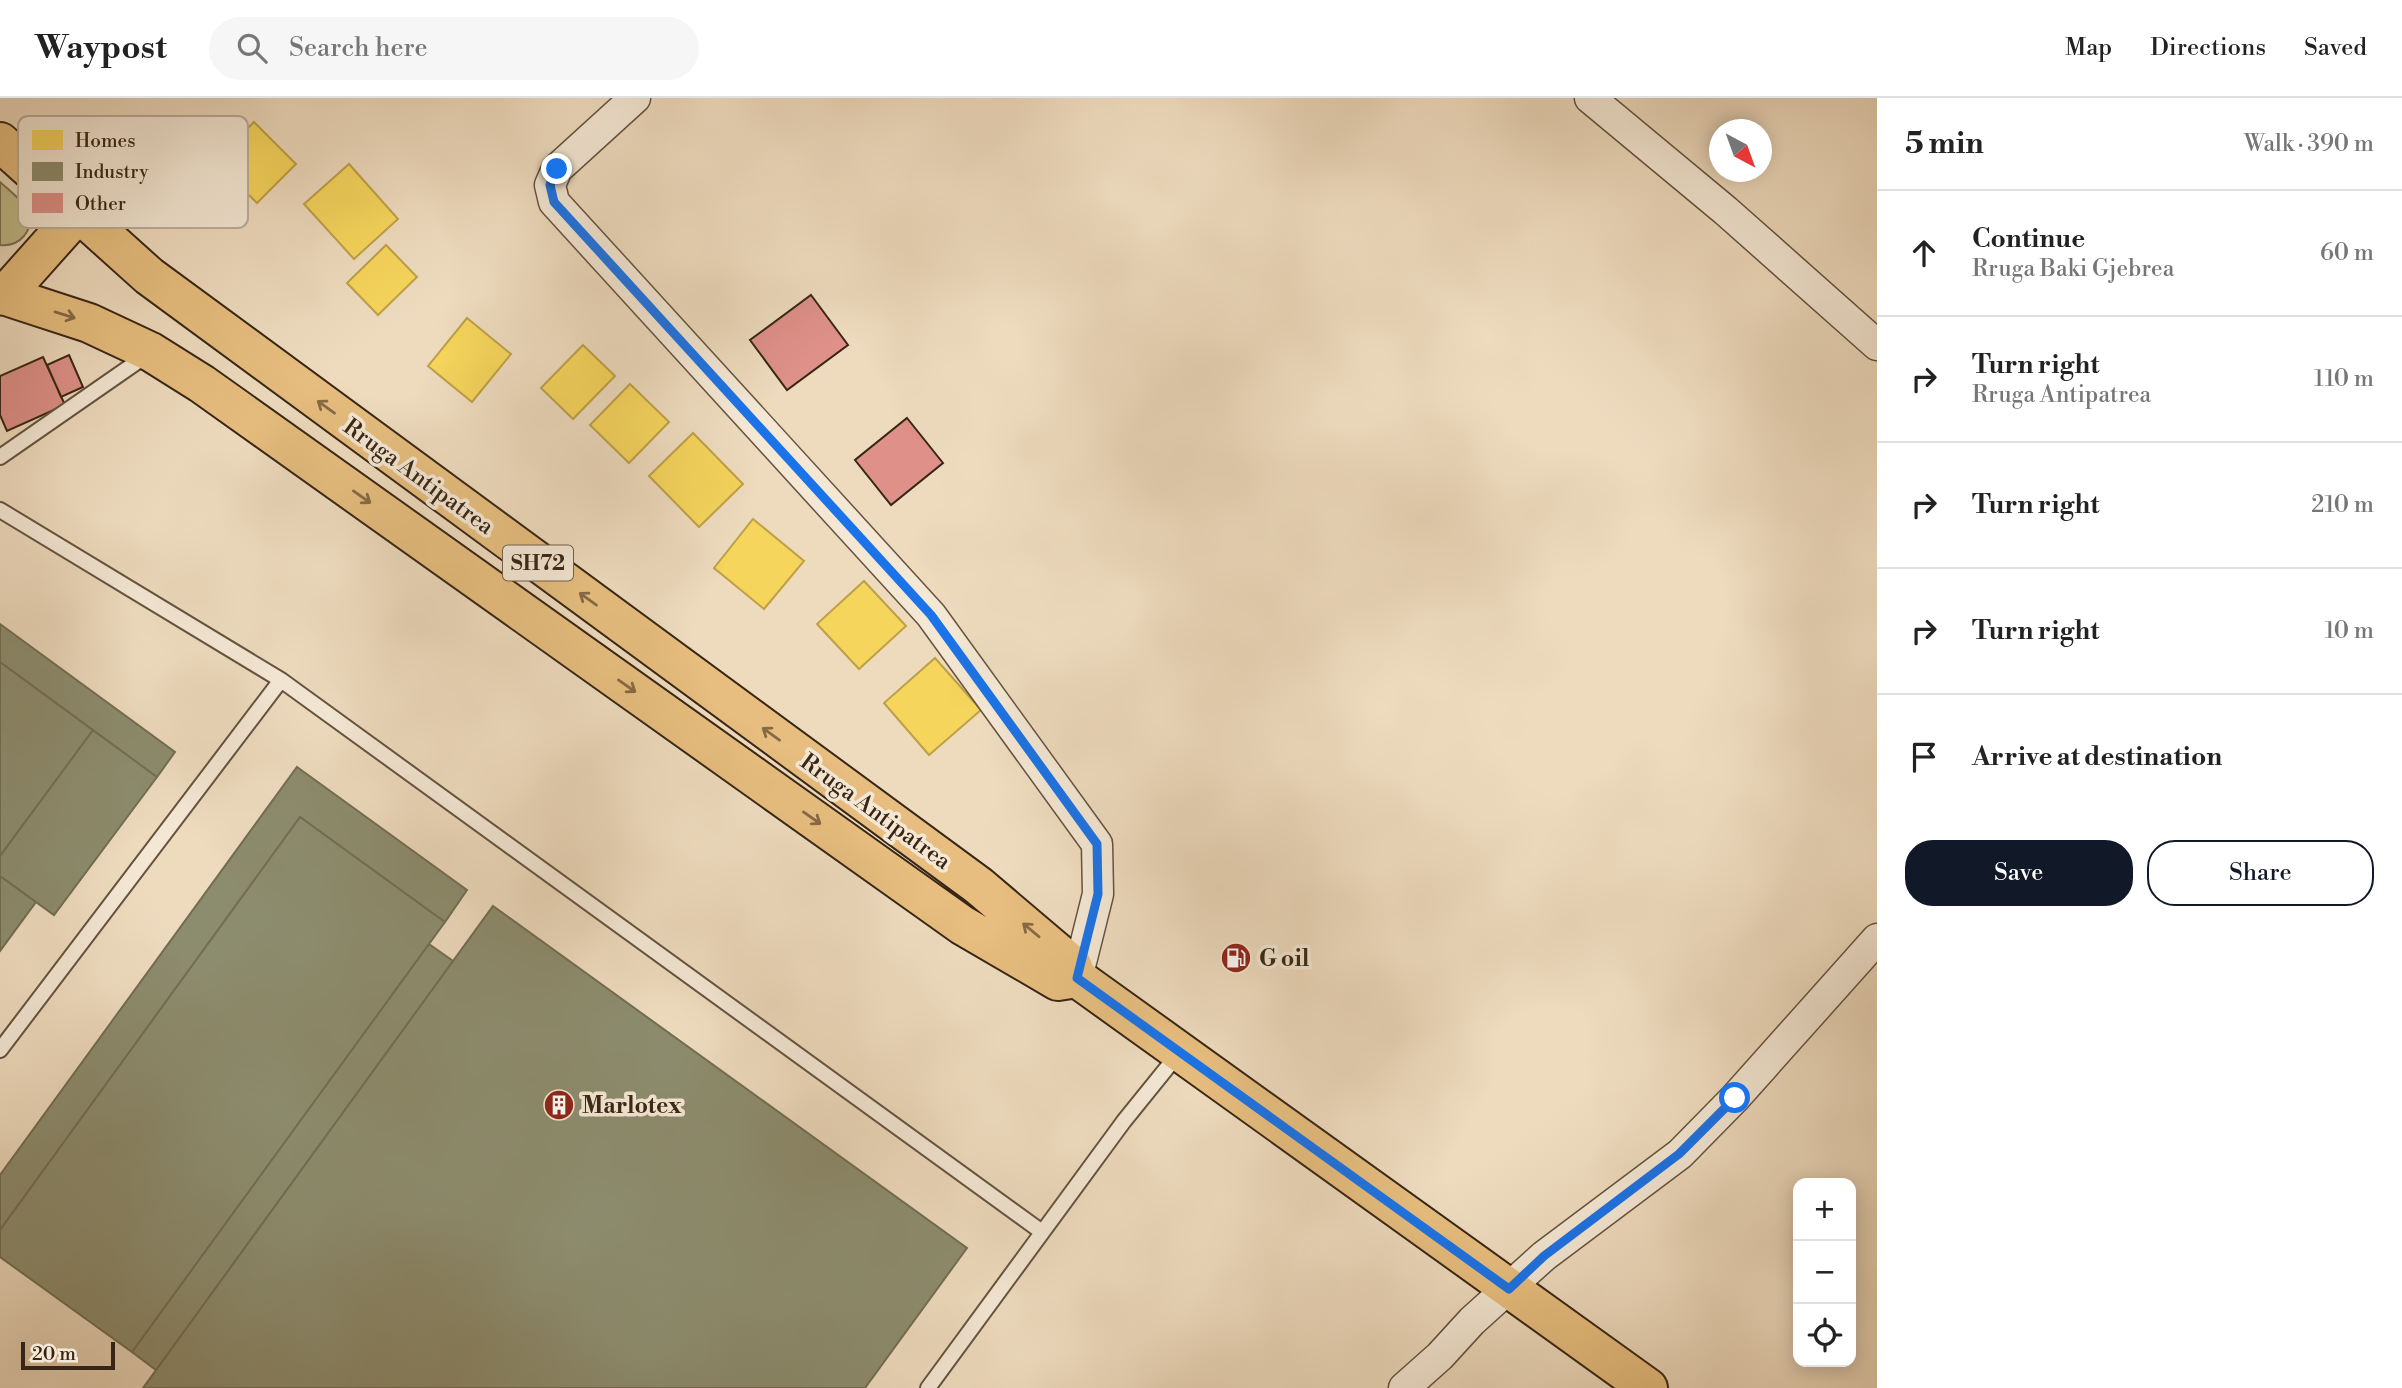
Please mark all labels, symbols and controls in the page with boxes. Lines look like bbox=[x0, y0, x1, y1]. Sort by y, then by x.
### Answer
search box bbox=[209, 17, 699, 80]
text: Waypost bbox=[35, 28, 167, 69]
icon: search bbox=[233, 29, 271, 67]
text: Search here bbox=[289, 32, 428, 64]
text: Map bbox=[2065, 33, 2112, 63]
text: Directions bbox=[2150, 33, 2266, 63]
text: Saved bbox=[2304, 33, 2367, 63]
legend bbox=[18, 116, 248, 228]
north arrow bbox=[1709, 119, 1772, 182]
text: 5 min bbox=[1905, 125, 1984, 163]
text: Homes bbox=[75, 129, 135, 153]
text: Walk · 390 m bbox=[2244, 130, 2374, 158]
route end bbox=[541, 153, 572, 184]
text: Industry bbox=[75, 160, 149, 184]
text: Other bbox=[75, 192, 126, 216]
text: Continue bbox=[1972, 223, 2085, 255]
icon: ahead bbox=[1905, 234, 1943, 272]
text: 60 m bbox=[2320, 239, 2374, 267]
text: Rruga Baki Gjebrea bbox=[1972, 255, 2174, 283]
one-way arrow bbox=[53, 310, 75, 322]
text: Turn right bbox=[1972, 349, 2100, 381]
icon: right bbox=[1905, 360, 1943, 398]
text: 110 m bbox=[2314, 365, 2374, 393]
text: Rruga Antipatrea bbox=[1972, 381, 2151, 409]
one-way arrow bbox=[317, 399, 335, 414]
street label: Rruga Antipatrea bbox=[338, 413, 499, 541]
icon: right bbox=[1905, 486, 1943, 524]
text: Turn right bbox=[1972, 489, 2100, 521]
one-way arrow bbox=[352, 490, 371, 504]
text: 210 m bbox=[2311, 491, 2374, 519]
road number: SH72 bbox=[503, 546, 573, 580]
one-way arrow bbox=[579, 592, 598, 607]
icon: right bbox=[1905, 612, 1943, 650]
text: Turn right bbox=[1972, 615, 2100, 647]
text: 10 m bbox=[2325, 617, 2374, 645]
one-way arrow bbox=[617, 679, 636, 693]
one-way arrow bbox=[762, 727, 781, 741]
icon: arrive bbox=[1905, 738, 1943, 776]
text: Arrive at destination bbox=[1972, 741, 2222, 773]
street label: Rruga Antipatrea bbox=[795, 748, 956, 876]
one-way arrow bbox=[802, 811, 821, 825]
button: Save bbox=[1905, 840, 2133, 906]
button: Share bbox=[2147, 840, 2374, 906]
one-way arrow bbox=[1022, 922, 1040, 938]
fuel station icon: G oil bbox=[1219, 941, 1253, 975]
place label: G oil bbox=[1259, 945, 1310, 973]
route start bbox=[1719, 1082, 1750, 1113]
building icon: Marlotex bbox=[542, 1088, 576, 1122]
place label: Marlotex bbox=[582, 1092, 682, 1120]
map controls bbox=[1793, 1178, 1856, 1367]
button: + bbox=[1793, 1178, 1856, 1241]
button: − bbox=[1793, 1241, 1856, 1304]
button: locate bbox=[1793, 1304, 1856, 1367]
scale bar bbox=[21, 1339, 116, 1371]
text: 20 m bbox=[32, 1342, 76, 1366]

